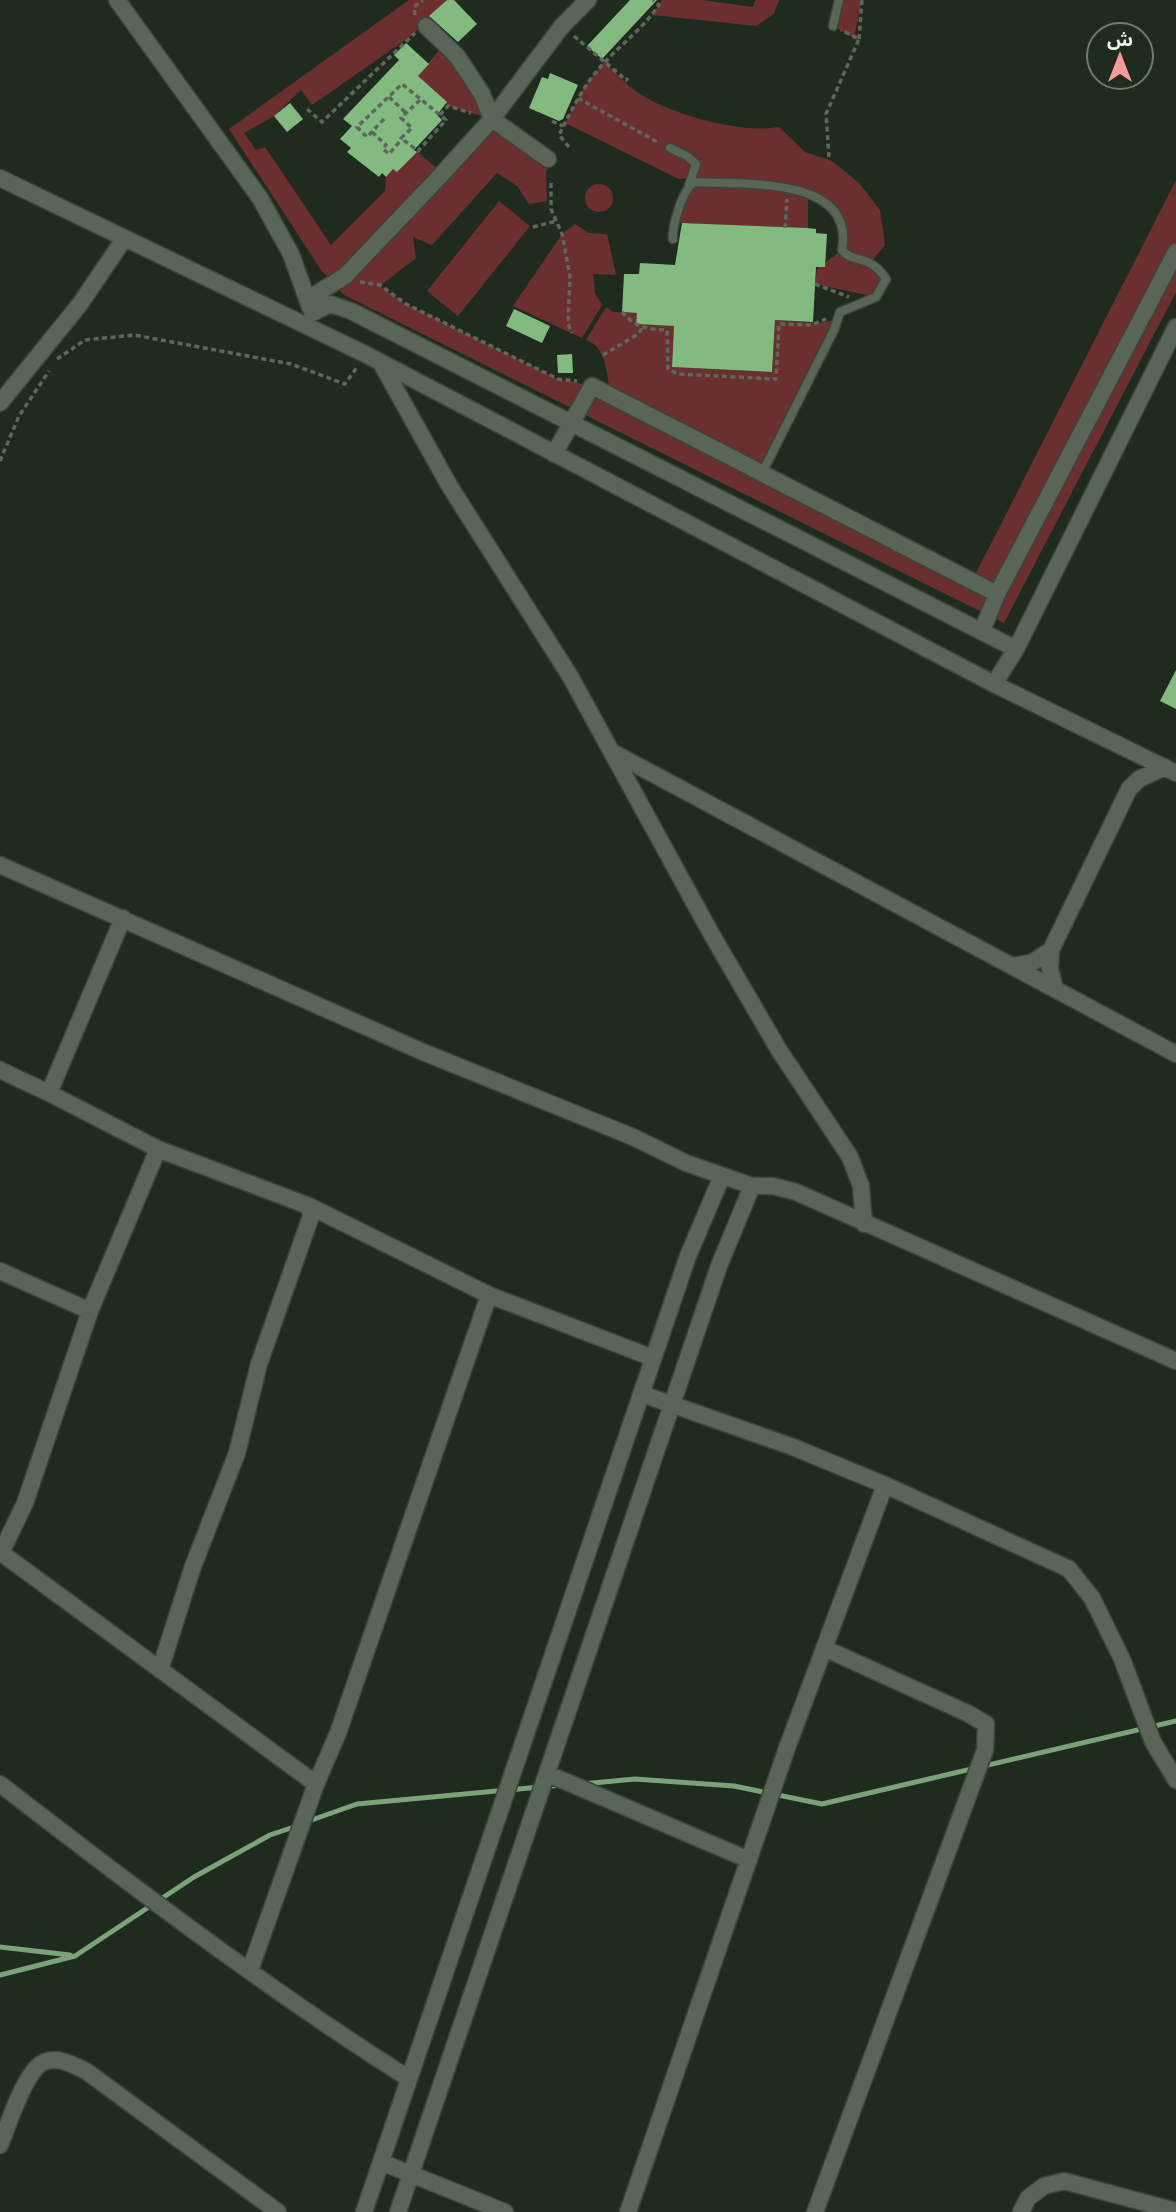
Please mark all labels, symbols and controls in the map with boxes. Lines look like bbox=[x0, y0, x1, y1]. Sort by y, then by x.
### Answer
north arrow bbox=[1085, 21, 1155, 91]
text: ش bbox=[1107, 27, 1133, 51]

